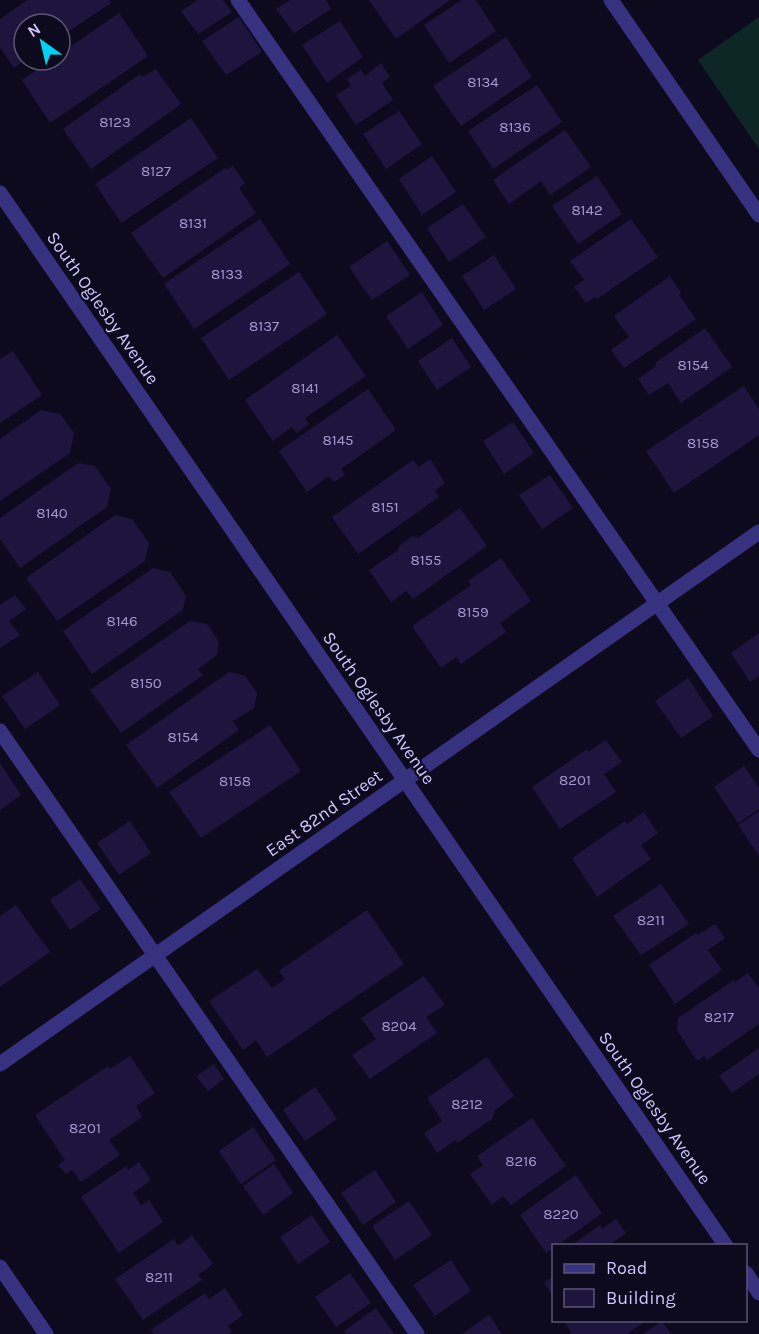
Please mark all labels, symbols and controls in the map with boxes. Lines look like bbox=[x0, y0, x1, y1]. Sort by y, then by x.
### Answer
north arrow bbox=[12, 12, 72, 72]
text: N bbox=[24, 19, 44, 41]
house number: 8134 bbox=[467, 73, 499, 91]
house number: 8123 bbox=[99, 113, 131, 131]
house number: 8136 bbox=[499, 118, 531, 136]
house number: 8127 bbox=[141, 162, 171, 180]
house number: 8142 bbox=[571, 201, 603, 219]
house number: 8131 bbox=[179, 214, 207, 232]
street label: South Oglesby Avenue bbox=[42, 227, 164, 389]
house number: 8133 bbox=[211, 265, 243, 283]
house number: 8137 bbox=[249, 317, 279, 335]
house number: 8154 bbox=[677, 356, 709, 374]
house number: 8141 bbox=[291, 379, 319, 397]
house number: 8145 bbox=[322, 431, 354, 449]
house number: 8158 bbox=[687, 434, 719, 452]
house number: 8151 bbox=[371, 498, 399, 516]
house number: 8140 bbox=[36, 504, 68, 522]
house number: 8155 bbox=[410, 551, 442, 569]
house number: 8159 bbox=[457, 603, 489, 621]
house number: 8146 bbox=[106, 612, 138, 630]
street label: South Oglesby Avenue bbox=[318, 627, 440, 789]
house number: 8150 bbox=[130, 674, 162, 692]
house number: 8154 bbox=[167, 728, 199, 746]
street label: East 82nd Street bbox=[261, 764, 387, 861]
house number: 8201 bbox=[559, 771, 591, 789]
house number: 8158 bbox=[219, 772, 251, 790]
house number: 8211 bbox=[637, 911, 665, 929]
house number: 8217 bbox=[704, 1008, 734, 1026]
house number: 8204 bbox=[381, 1017, 417, 1035]
street label: South Oglesby Avenue bbox=[594, 1027, 716, 1189]
house number: 8212 bbox=[451, 1095, 483, 1113]
house number: 8201 bbox=[69, 1119, 101, 1137]
house number: 8216 bbox=[505, 1152, 537, 1170]
house number: 8220 bbox=[543, 1205, 579, 1223]
legend bbox=[552, 1244, 747, 1322]
text: Road bbox=[606, 1257, 647, 1279]
house number: 8211 bbox=[145, 1268, 173, 1286]
text: Building bbox=[606, 1287, 676, 1309]

